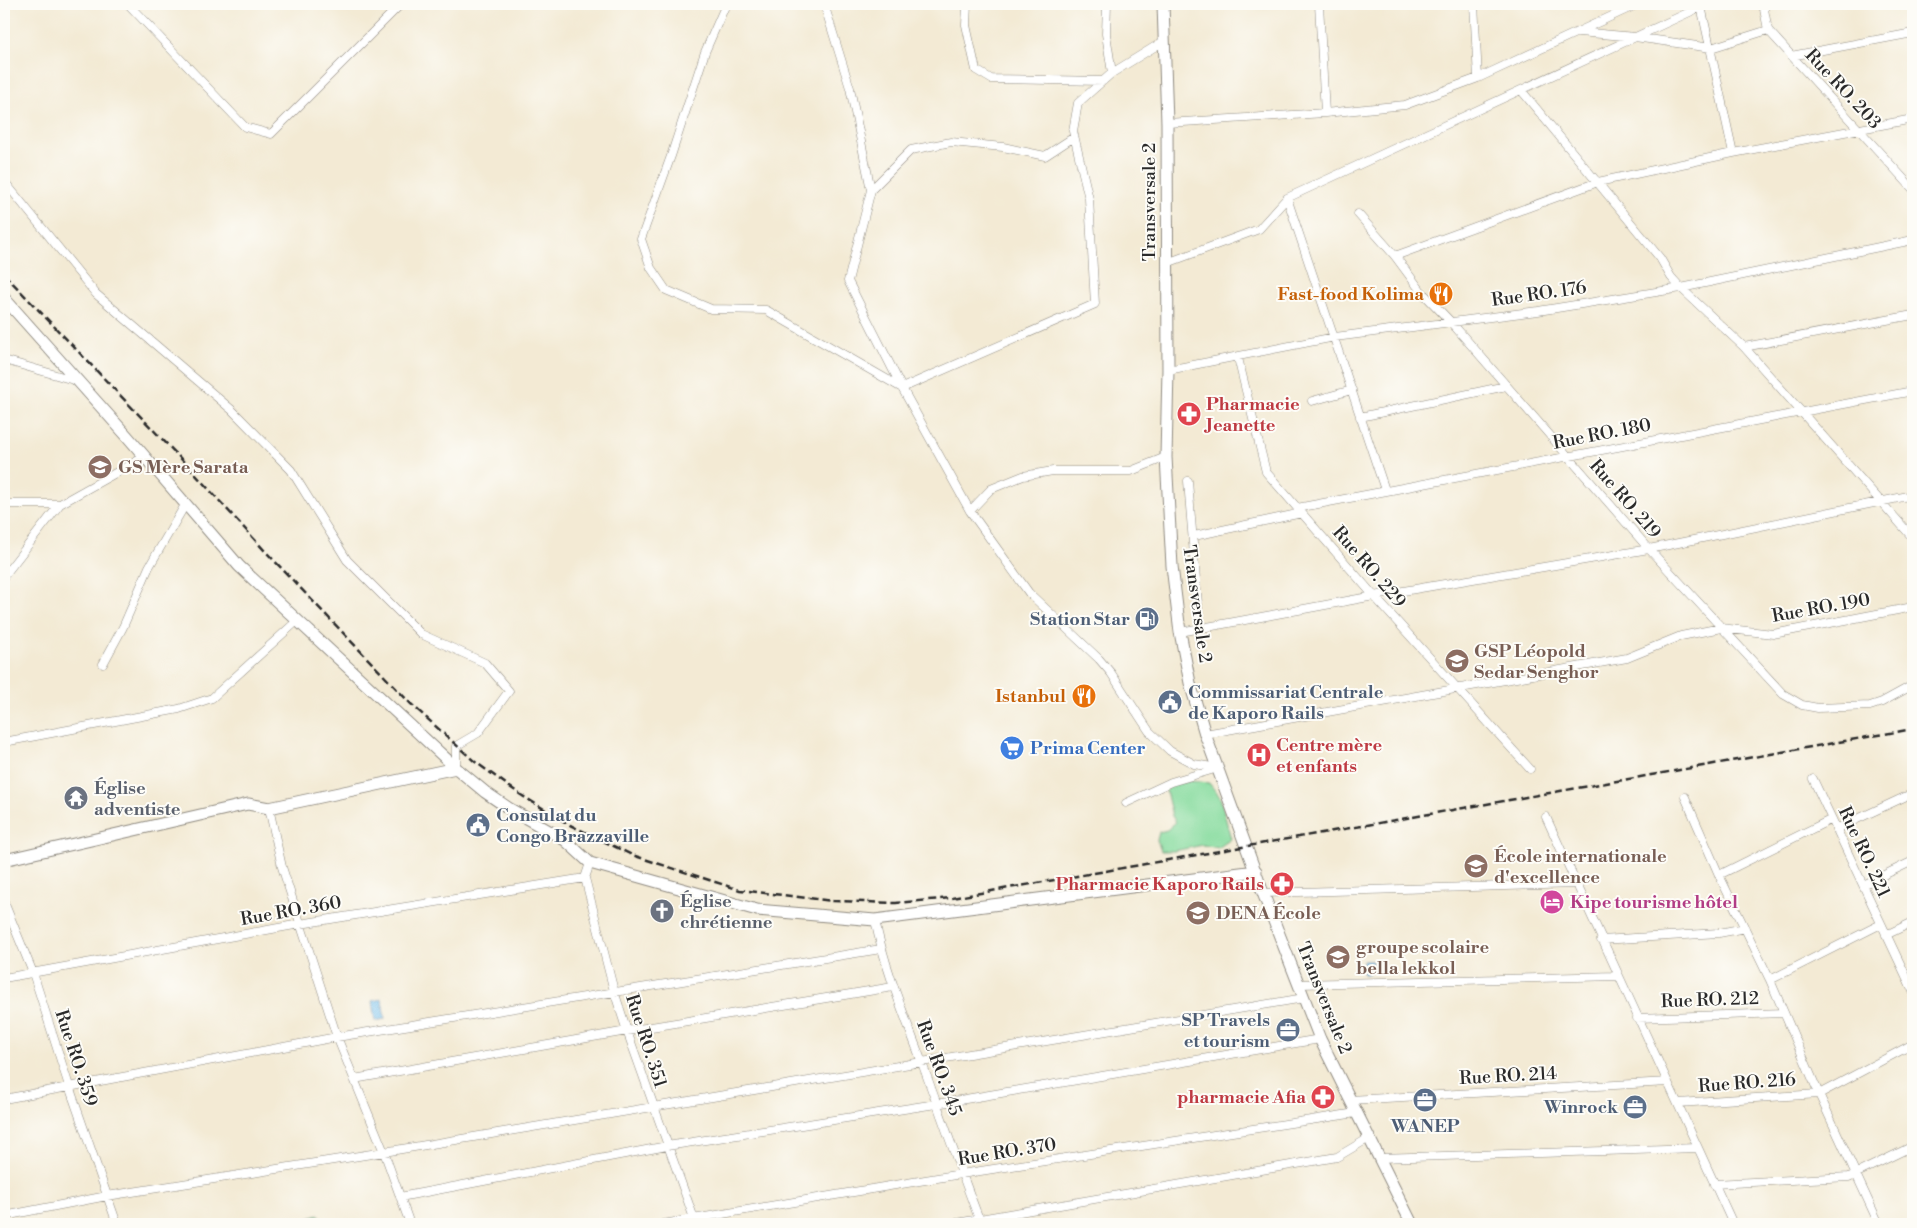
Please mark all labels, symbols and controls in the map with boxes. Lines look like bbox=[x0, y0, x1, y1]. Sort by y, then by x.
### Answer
street label: Rue RO. 203 bbox=[1800, 44, 1886, 134]
street label: Transversale 2 bbox=[1138, 143, 1161, 261]
street label: Rue RO. 176 bbox=[1490, 276, 1588, 312]
restaurant icon: Fast-food Kolima bbox=[1428, 281, 1454, 307]
place label: Fast-food Kolima bbox=[1277, 283, 1424, 306]
place label: Pharmacie Jeanette bbox=[1203, 393, 1300, 437]
pharmacy icon: Pharmacie Jeanette bbox=[1176, 401, 1202, 427]
street label: Rue RO. 180 bbox=[1551, 413, 1653, 455]
school or university icon: GS Mère Sarata bbox=[87, 454, 113, 480]
street label: Rue RO. 219 bbox=[1584, 454, 1666, 544]
place label: GS Mère Sarata bbox=[118, 456, 249, 479]
street label: Rue RO. 229 bbox=[1327, 521, 1411, 613]
street label: Transversale 2 bbox=[1177, 544, 1217, 664]
street label: Rue RO. 190 bbox=[1770, 588, 1872, 628]
fuel station icon: Station Star bbox=[1134, 606, 1160, 632]
place label: Station Star bbox=[1030, 608, 1130, 631]
place label: GSP Léopold Sedar Senghor bbox=[1474, 640, 1599, 684]
school or university icon: GSP Léopold Sedar Senghor bbox=[1444, 648, 1470, 674]
place label: Commissariat Centrale de Kaporo Rails bbox=[1188, 681, 1384, 725]
restaurant icon: Istanbul bbox=[1071, 683, 1097, 709]
place label: Istanbul bbox=[995, 685, 1066, 708]
public building icon: Commissariat Centrale de Kaporo Rails bbox=[1157, 689, 1183, 715]
place label: Centre mère et enfants bbox=[1276, 734, 1382, 778]
supermarket icon: Prima Center bbox=[999, 735, 1025, 761]
place label: Prima Center bbox=[1030, 737, 1146, 760]
hospital icon: Centre mère et enfants bbox=[1246, 742, 1272, 768]
place label: Église adventiste bbox=[94, 777, 181, 821]
temple icon: Église adventiste bbox=[63, 785, 89, 811]
street label: Rue RO. 221 bbox=[1833, 803, 1895, 901]
place label: Consulat du Congo Brazzaville bbox=[496, 804, 650, 848]
public building icon: Consulat du Congo Brazzaville bbox=[465, 812, 491, 838]
place label: École internationale d'excellence bbox=[1494, 845, 1667, 889]
school or university icon: École internationale d'excellence bbox=[1463, 853, 1489, 879]
pharmacy icon: Pharmacie Kaporo Rails bbox=[1269, 871, 1295, 897]
place label: Pharmacie Kaporo Rails bbox=[1055, 873, 1264, 896]
hotel icon: Kipe tourisme hôtel bbox=[1539, 889, 1565, 915]
place label: Église chrétienne bbox=[680, 890, 773, 934]
street label: Rue RO. 360 bbox=[239, 891, 343, 931]
place label: Kipe tourisme hôtel bbox=[1570, 891, 1738, 914]
church icon: Église chrétienne bbox=[649, 898, 675, 924]
school or university icon: DENA École bbox=[1185, 900, 1211, 926]
place label: DENA École bbox=[1216, 902, 1321, 925]
place label: groupe scolaire bella lekkol bbox=[1356, 936, 1490, 980]
street label: Transversale 2 bbox=[1291, 939, 1357, 1057]
school or university icon: groupe scolaire bella lekkol bbox=[1325, 944, 1351, 970]
street label: Rue RO. 212 bbox=[1660, 987, 1760, 1013]
street label: Rue RO. 351 bbox=[620, 991, 672, 1091]
street label: Rue RO. 359 bbox=[50, 1007, 102, 1109]
place label: SP Travels et tourism bbox=[1181, 1009, 1271, 1053]
street label: Rue RO. 345 bbox=[911, 1017, 967, 1119]
office icon: SP Travels et tourism bbox=[1275, 1017, 1301, 1043]
street label: Rue RO. 214 bbox=[1459, 1062, 1558, 1090]
street label: Rue RO. 216 bbox=[1697, 1068, 1797, 1098]
pharmacy icon: pharmacie Afia bbox=[1310, 1084, 1336, 1110]
place label: pharmacie Afia bbox=[1177, 1086, 1306, 1109]
office icon: WANEP bbox=[1412, 1087, 1438, 1113]
office icon: Winrock bbox=[1622, 1094, 1648, 1120]
place label: Winrock bbox=[1543, 1096, 1619, 1119]
place label: WANEP bbox=[1390, 1115, 1460, 1138]
street label: Rue RO. 370 bbox=[956, 1133, 1058, 1171]

